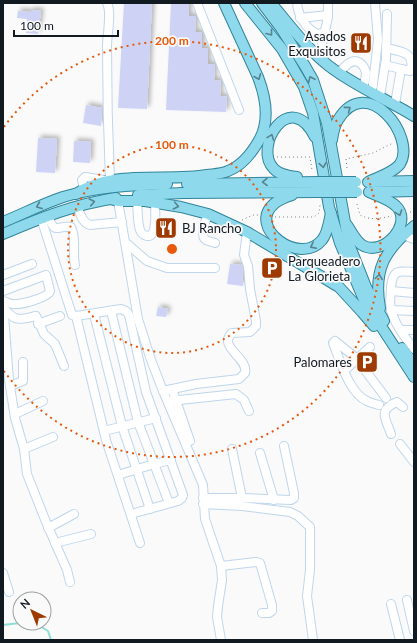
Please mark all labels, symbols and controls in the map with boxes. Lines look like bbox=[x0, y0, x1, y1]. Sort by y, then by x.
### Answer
scale bar bbox=[14, 12, 118, 38]
text: 100 m bbox=[20, 18, 54, 33]
place label: Asados Exquisitos bbox=[288, 28, 346, 59]
one-way arrow bbox=[265, 29, 272, 36]
restaurant icon: Asados Exquisitos bbox=[348, 30, 374, 56]
text: 200 m bbox=[155, 33, 189, 48]
one-way arrow bbox=[253, 73, 261, 80]
one-way arrow bbox=[308, 75, 316, 83]
one-way arrow bbox=[344, 107, 351, 114]
one-way arrow bbox=[267, 134, 275, 141]
text: 100 m bbox=[155, 137, 189, 152]
one-way arrow bbox=[318, 162, 327, 168]
one-way arrow bbox=[262, 178, 268, 186]
one-way arrow bbox=[89, 199, 96, 207]
one-way arrow bbox=[173, 201, 179, 209]
one-way arrow bbox=[36, 202, 43, 210]
one-way arrow bbox=[394, 209, 403, 216]
restaurant icon: BJ Rancho bbox=[153, 215, 179, 241]
place label: BJ Rancho bbox=[182, 220, 242, 236]
one-way arrow bbox=[310, 241, 318, 249]
centre of rings bbox=[165, 242, 179, 256]
place label: Parqueadero La Glorieta bbox=[288, 253, 360, 284]
parking icon: Parqueadero La Glorieta bbox=[259, 255, 285, 281]
one-way arrow bbox=[374, 274, 383, 280]
parking icon: Palomares bbox=[354, 349, 380, 375]
place label: Palomares bbox=[293, 354, 352, 370]
north arrow bbox=[12, 591, 52, 631]
text: N bbox=[17, 596, 32, 611]

